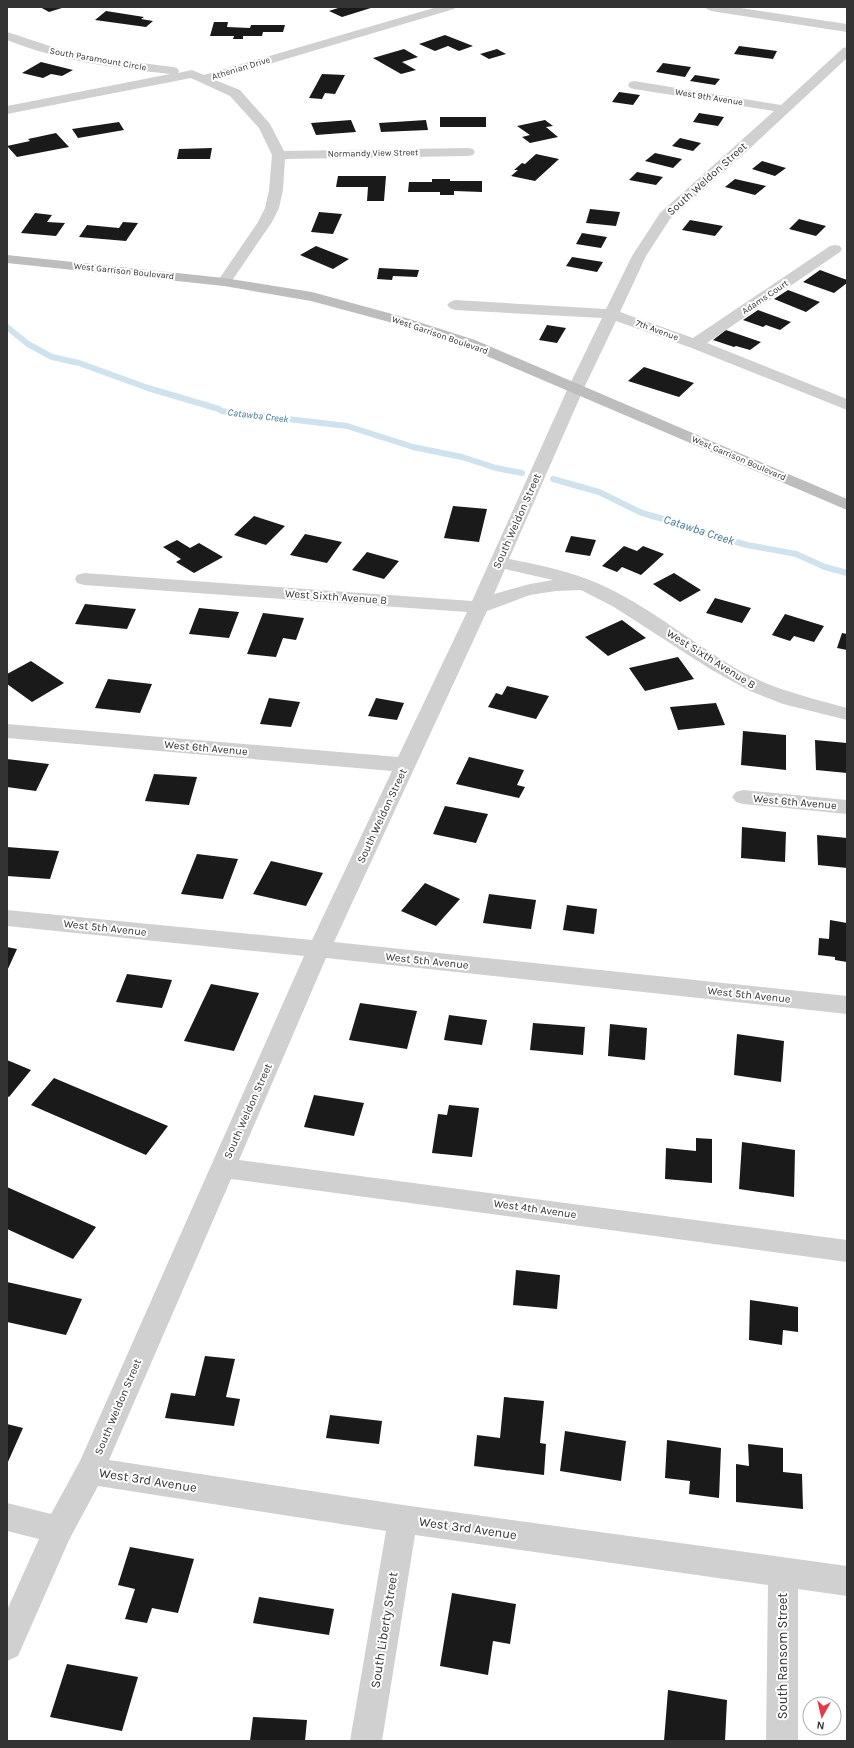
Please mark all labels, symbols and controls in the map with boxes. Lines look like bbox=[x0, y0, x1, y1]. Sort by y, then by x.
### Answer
street label: South Paramount Circle bbox=[49, 46, 147, 72]
street label: Athenian Drive bbox=[211, 54, 272, 82]
street label: West 9th Avenue bbox=[674, 87, 744, 107]
street label: South Weldon Street bbox=[664, 140, 750, 218]
street label: Normandy View Street bbox=[328, 147, 419, 159]
street label: West Garrison Boulevard bbox=[73, 261, 175, 281]
street label: Adams Court bbox=[740, 278, 790, 316]
street label: West Garrison Boulevard bbox=[391, 314, 489, 356]
street label: 7th Avenue bbox=[634, 318, 680, 342]
water label: Catawba Creek bbox=[227, 406, 290, 426]
street label: West Garrison Boulevard bbox=[691, 434, 787, 482]
street label: South Weldon Street bbox=[490, 471, 544, 571]
water label: Catawba Creek bbox=[662, 512, 737, 548]
street label: West Sixth Avenue B bbox=[285, 587, 388, 607]
street label: West Sixth Avenue B bbox=[664, 626, 758, 692]
street label: West 6th Avenue bbox=[164, 738, 249, 758]
street label: South Weldon Street bbox=[354, 767, 410, 865]
street label: West 6th Avenue bbox=[753, 792, 838, 812]
street label: West 5th Avenue bbox=[63, 917, 148, 939]
street label: West 5th Avenue bbox=[385, 950, 470, 972]
street label: West 5th Avenue bbox=[707, 984, 792, 1006]
street label: South Weldon Street bbox=[221, 1061, 275, 1161]
street label: West 4th Avenue bbox=[493, 1197, 578, 1221]
street label: South Weldon Street bbox=[92, 1357, 144, 1457]
street label: West 3rd Avenue bbox=[98, 1465, 198, 1495]
street label: West 3rd Avenue bbox=[418, 1514, 518, 1542]
street label: South Liberty Street bbox=[367, 1571, 401, 1689]
street label: South Ransom Street bbox=[775, 1593, 790, 1719]
north arrow bbox=[802, 1696, 842, 1736]
text: N bbox=[816, 1718, 825, 1732]

